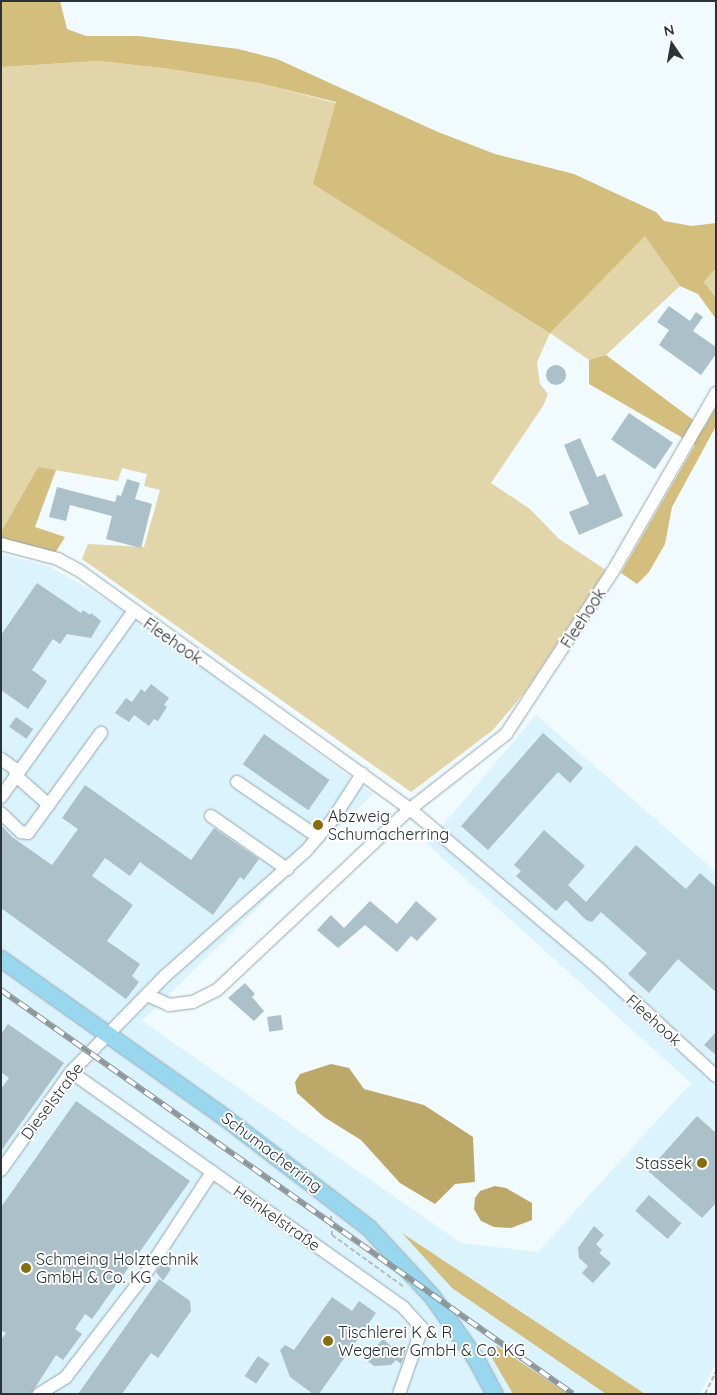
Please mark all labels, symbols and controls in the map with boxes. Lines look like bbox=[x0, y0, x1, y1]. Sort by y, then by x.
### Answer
north arrow bbox=[647, 20, 697, 70]
text: N bbox=[662, 20, 676, 40]
street label: Fleehook bbox=[557, 584, 609, 652]
street label: Fleehook bbox=[140, 614, 206, 668]
place label: Abzweig Schumacherring bbox=[328, 806, 449, 844]
marker: Abzweig Schumacherring bbox=[312, 819, 324, 831]
street label: Fleehook bbox=[622, 990, 686, 1050]
street label: Dieselstraße bbox=[17, 1059, 87, 1143]
street label: Schumacherring bbox=[218, 1108, 326, 1196]
place label: Stassek bbox=[635, 1153, 692, 1173]
marker: Stassek bbox=[696, 1157, 708, 1169]
street label: Heinkelstraße bbox=[230, 1181, 324, 1255]
place label: Schmeing Holztechnik GmbH & Co. KG bbox=[36, 1249, 199, 1287]
marker: Schmeing Holztechnik GmbH & Co. KG bbox=[20, 1262, 32, 1274]
place label: Tischlerei K & R Wegener GmbH & Co. KG bbox=[338, 1322, 525, 1360]
marker: Tischlerei K & R Wegener GmbH & Co. KG bbox=[322, 1335, 334, 1347]

